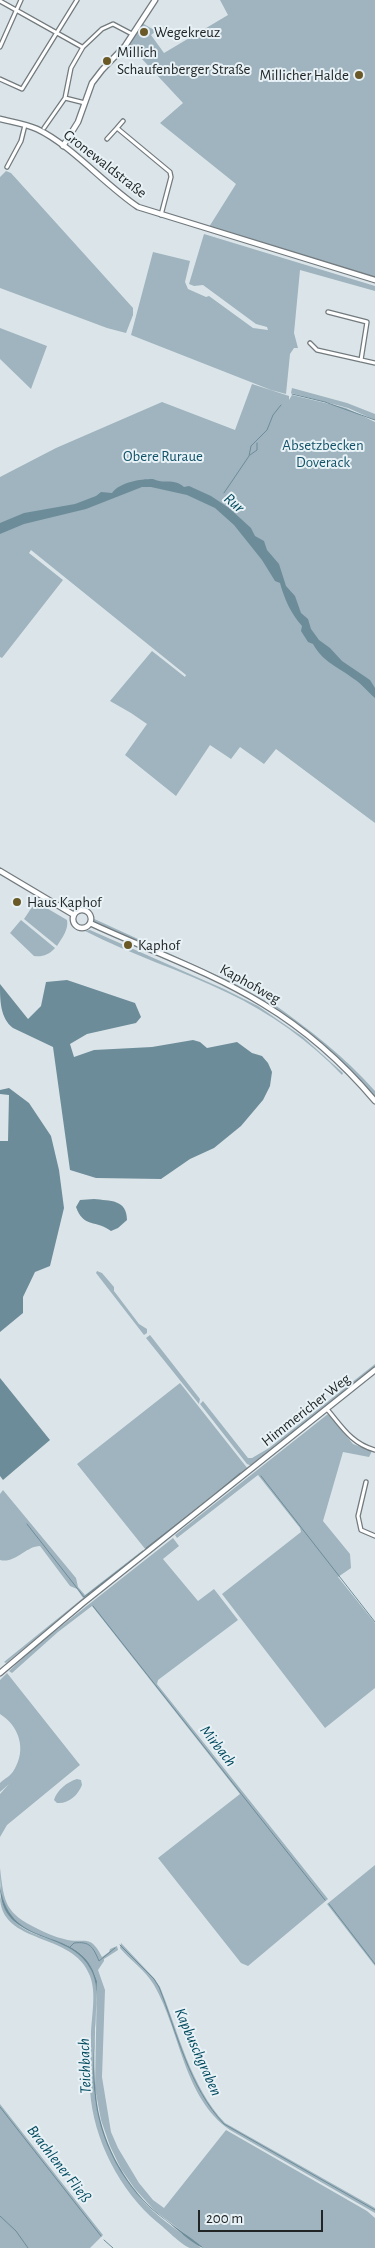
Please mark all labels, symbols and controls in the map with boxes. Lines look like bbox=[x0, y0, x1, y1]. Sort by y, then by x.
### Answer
place label: Wegekreuz bbox=[154, 23, 220, 41]
marker: Wegekreuz bbox=[138, 26, 150, 38]
place label: Millich Schaufenberger Straße bbox=[117, 43, 250, 78]
marker: Millich Schaufenberger Straße bbox=[101, 55, 113, 67]
place label: Millicher Halde bbox=[259, 66, 349, 84]
marker: Millicher Halde bbox=[353, 69, 365, 81]
street label: Gronewaldstraße bbox=[60, 126, 150, 202]
park label: Absetzbecken Doverack bbox=[282, 436, 364, 471]
park label: Obere Ruraue bbox=[123, 447, 203, 465]
water label: Rur bbox=[220, 489, 248, 517]
place label: Haus Kaphof bbox=[27, 893, 102, 911]
marker: Haus Kaphof bbox=[11, 896, 23, 908]
place label: Kaphof bbox=[138, 936, 180, 954]
marker: Kaphof bbox=[122, 939, 134, 951]
street label: Kaphofweg bbox=[217, 960, 283, 1008]
street label: Himmericher Weg bbox=[258, 1370, 354, 1450]
water label: Mirbach bbox=[196, 1721, 240, 1771]
water label: Kapbuschgraben bbox=[170, 2005, 226, 2099]
water label: Teichbach bbox=[74, 2038, 96, 2094]
water label: Brachlener Fließ bbox=[23, 2121, 95, 2207]
scale bar bbox=[200, 2200, 325, 2232]
text: 200 m bbox=[206, 2211, 243, 2226]

